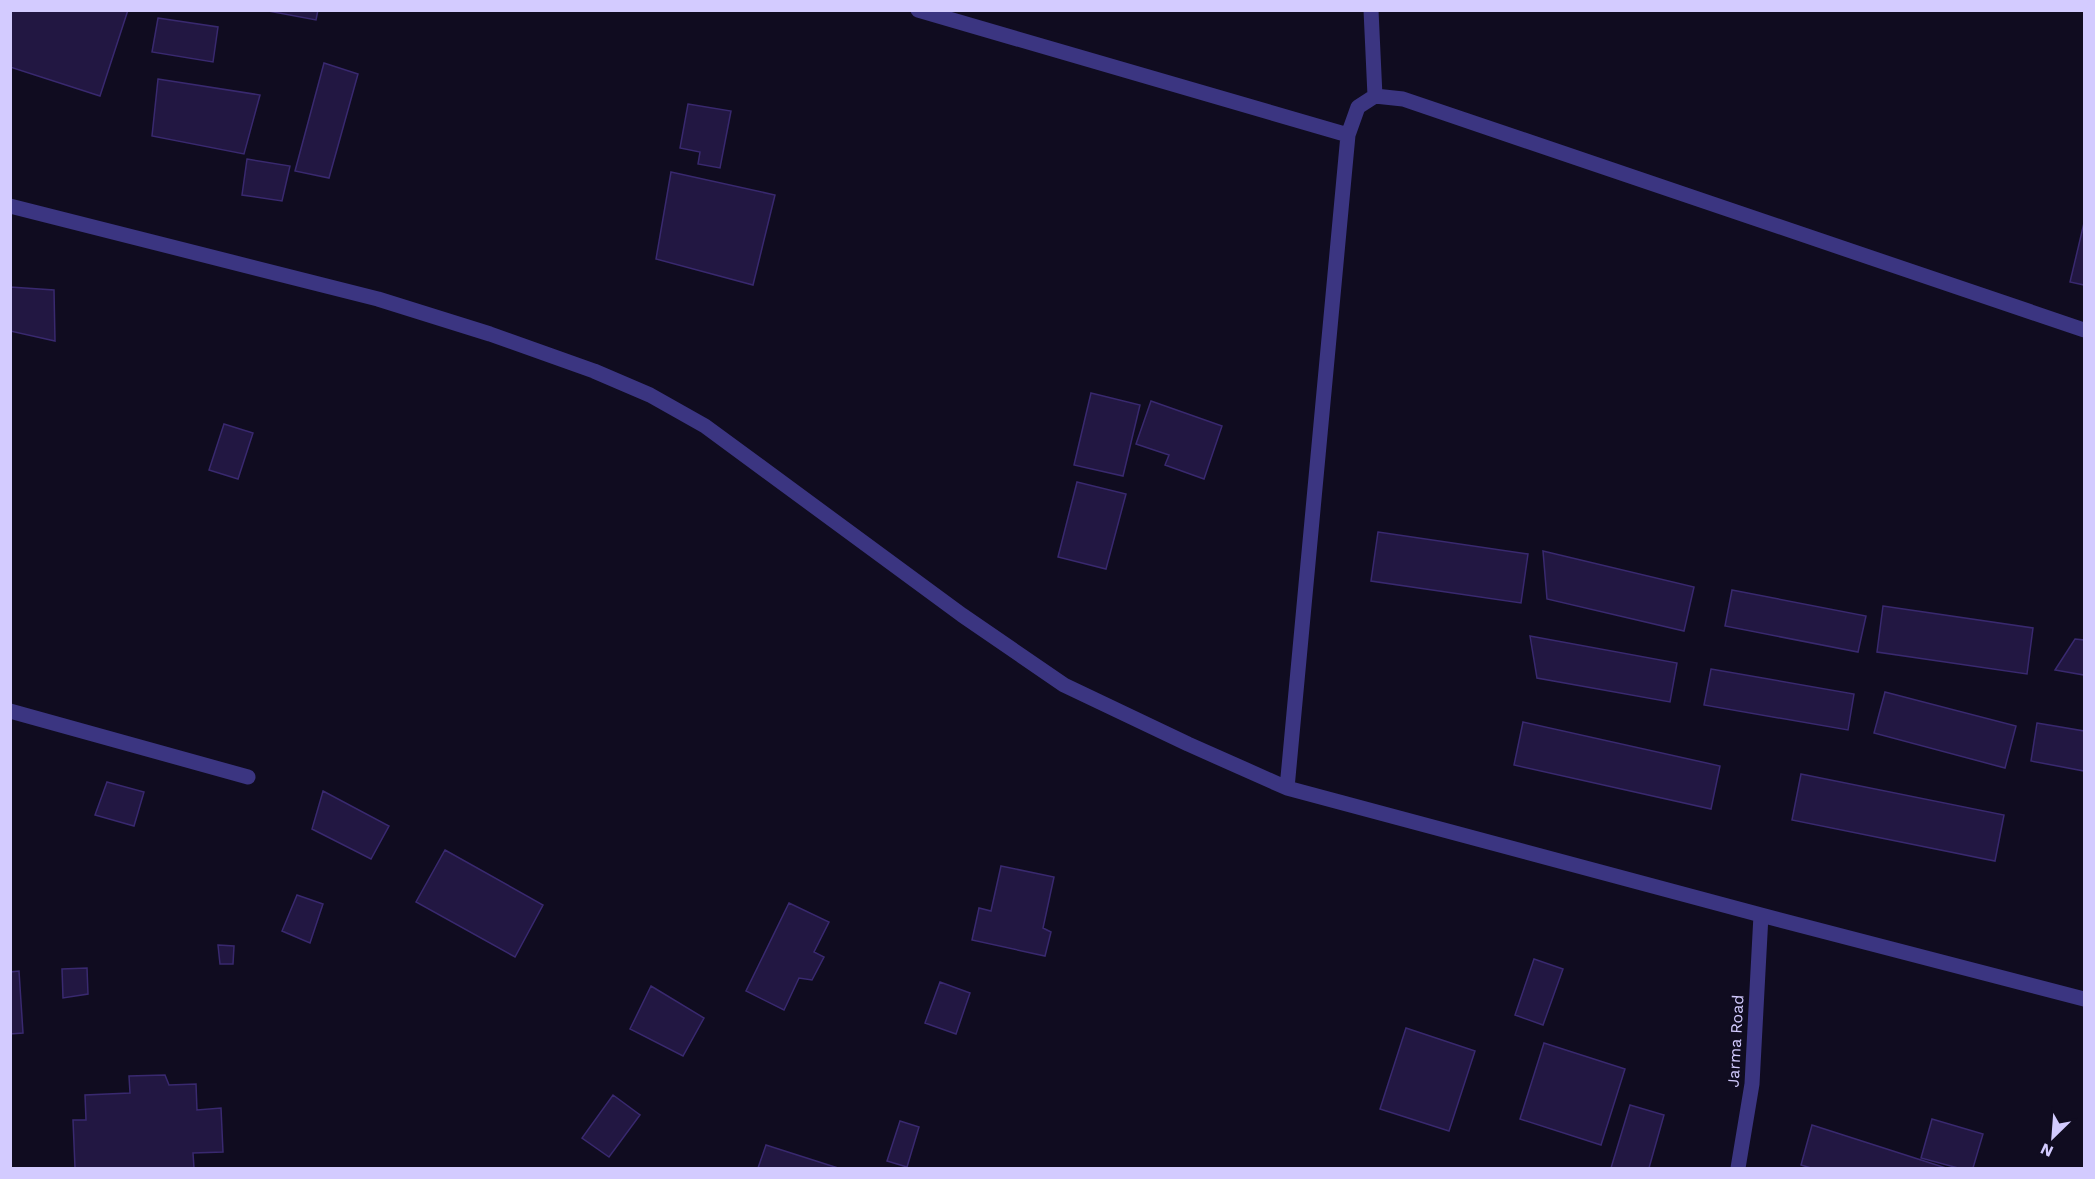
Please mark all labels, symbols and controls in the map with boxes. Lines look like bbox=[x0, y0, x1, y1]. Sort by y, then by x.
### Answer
street label: Jarma Road bbox=[1724, 994, 1747, 1088]
north arrow bbox=[2023, 1107, 2083, 1167]
text: N bbox=[2037, 1139, 2056, 1161]

